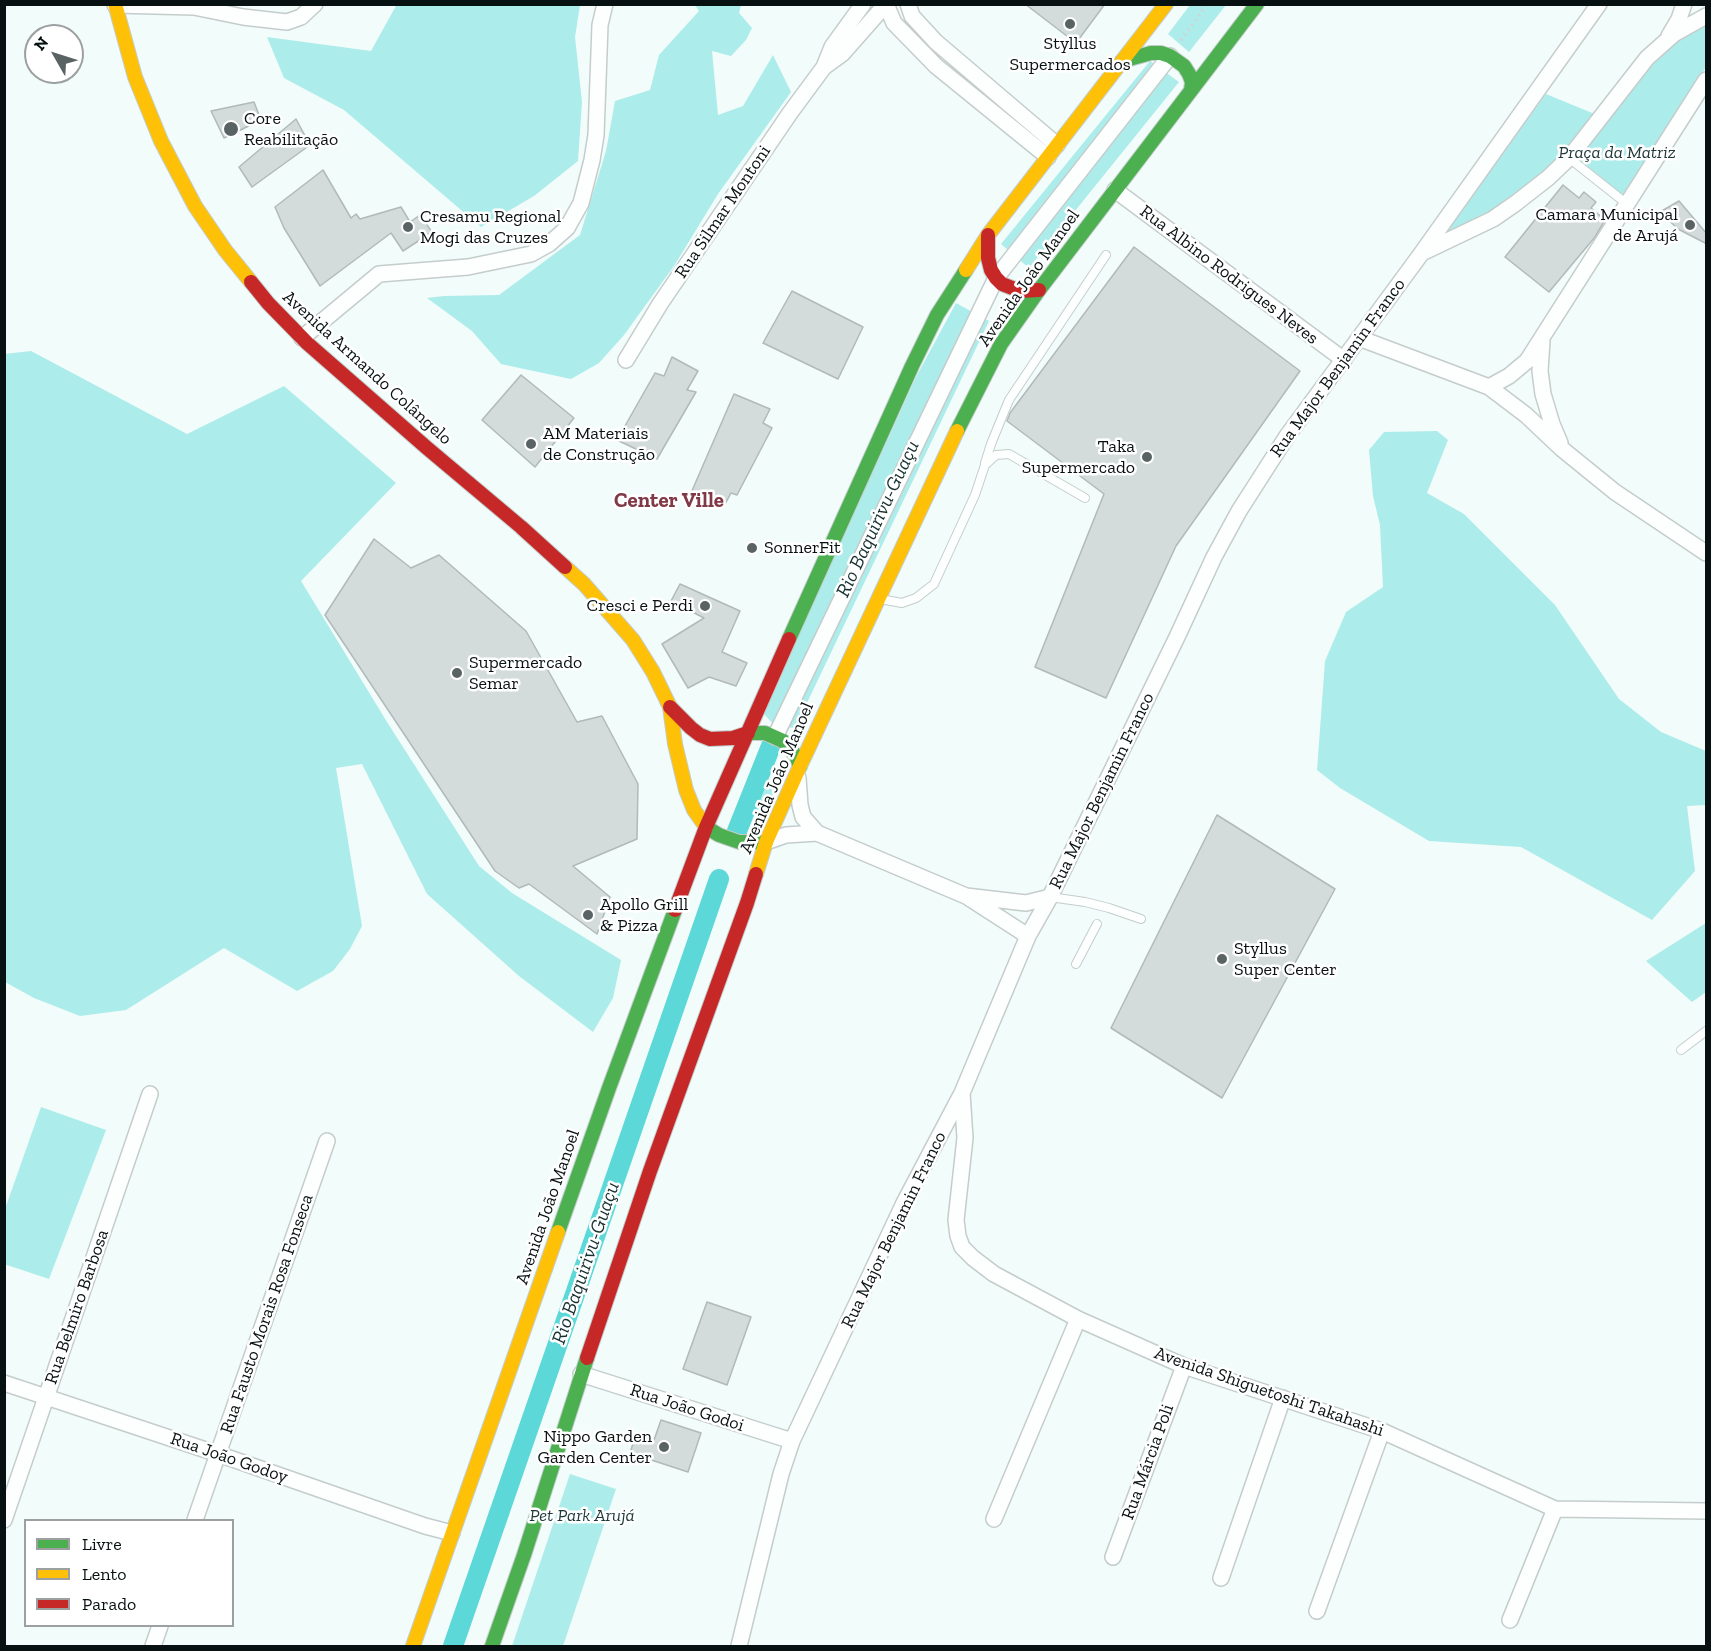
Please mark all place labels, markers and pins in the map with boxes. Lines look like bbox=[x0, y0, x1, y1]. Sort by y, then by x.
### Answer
marker: Styllus Supermercados bbox=[1063, 17, 1077, 31]
place label: Styllus Supermercados bbox=[1009, 33, 1131, 76]
place label: Core Reabilitação bbox=[244, 108, 338, 150]
marker: Core Reabilitação bbox=[222, 120, 240, 138]
place label: Camara Municipal de Arujá bbox=[1535, 204, 1678, 246]
place label: Cresamu Regional Mogi das Cruzes bbox=[420, 206, 561, 248]
marker: Camara Municipal de Arujá bbox=[1683, 218, 1697, 232]
marker: Cresamu Regional Mogi das Cruzes bbox=[401, 220, 415, 234]
place label: AM Materiais de Construção bbox=[543, 423, 655, 466]
place label: Taka Supermercado bbox=[1022, 436, 1135, 478]
marker: AM Materiais de Construção bbox=[524, 437, 538, 451]
marker: Taka Supermercado bbox=[1140, 450, 1154, 464]
place label: SonnerFit bbox=[764, 537, 841, 559]
marker: SonnerFit bbox=[745, 541, 759, 555]
place label: Cresci e Perdi bbox=[587, 595, 693, 617]
marker: Cresci e Perdi bbox=[698, 599, 712, 613]
place label: Supermercado Semar bbox=[469, 652, 582, 694]
marker: Supermercado Semar bbox=[450, 666, 464, 680]
place label: Apollo Grill & Pizza bbox=[600, 894, 688, 936]
marker: Apollo Grill & Pizza bbox=[581, 908, 595, 922]
place label: Styllus Super Center bbox=[1234, 938, 1337, 980]
marker: Styllus Super Center bbox=[1215, 952, 1229, 966]
place label: Nippo Garden Garden Center bbox=[537, 1426, 652, 1468]
marker: Nippo Garden Garden Center bbox=[657, 1440, 671, 1454]

